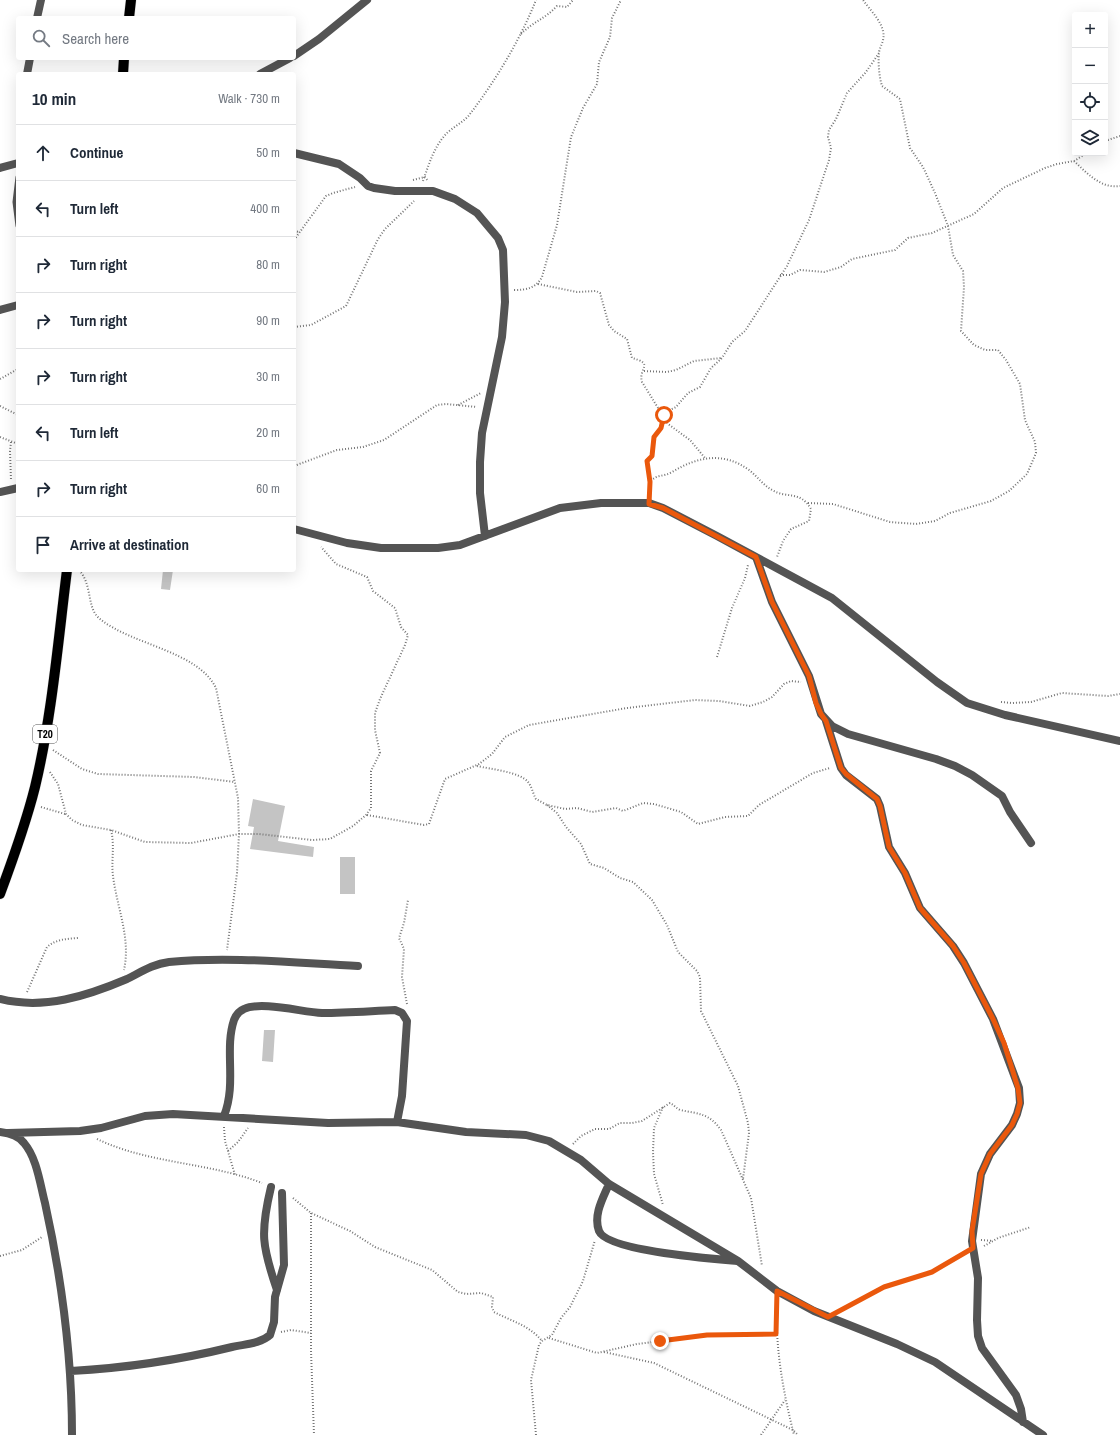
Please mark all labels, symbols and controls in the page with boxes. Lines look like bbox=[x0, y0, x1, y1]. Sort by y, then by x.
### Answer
map controls bbox=[1072, 12, 1108, 156]
button: + bbox=[1072, 12, 1108, 48]
search box bbox=[16, 16, 296, 60]
icon: search bbox=[30, 27, 52, 49]
text: Search here bbox=[62, 28, 129, 49]
button: − bbox=[1072, 48, 1108, 84]
button: locate bbox=[1072, 84, 1108, 120]
text: 10 min bbox=[32, 87, 76, 110]
text: Walk · 730 m bbox=[218, 90, 280, 107]
button: layers bbox=[1072, 120, 1108, 156]
icon: ahead bbox=[32, 142, 54, 164]
text: Continue bbox=[70, 142, 123, 163]
text: 50 m bbox=[256, 144, 280, 161]
icon: left bbox=[32, 198, 54, 220]
text: Turn left bbox=[70, 198, 118, 219]
text: 400 m bbox=[250, 200, 280, 217]
icon: right bbox=[32, 254, 54, 276]
text: Turn right bbox=[70, 254, 127, 275]
text: 80 m bbox=[256, 256, 280, 273]
icon: right bbox=[32, 310, 54, 332]
text: Turn right bbox=[70, 310, 127, 331]
text: 90 m bbox=[256, 312, 280, 329]
icon: right bbox=[32, 366, 54, 388]
text: Turn right bbox=[70, 366, 127, 387]
text: 30 m bbox=[256, 368, 280, 385]
route start bbox=[655, 406, 673, 424]
icon: left bbox=[32, 422, 54, 444]
text: Turn left bbox=[70, 422, 118, 443]
text: 20 m bbox=[256, 424, 280, 441]
icon: right bbox=[32, 478, 54, 500]
text: Turn right bbox=[70, 478, 127, 499]
text: 60 m bbox=[256, 480, 280, 497]
icon: arrive bbox=[32, 534, 54, 556]
text: Arrive at destination bbox=[70, 534, 189, 555]
road number: T20 bbox=[33, 725, 57, 743]
route end bbox=[651, 1332, 669, 1350]

